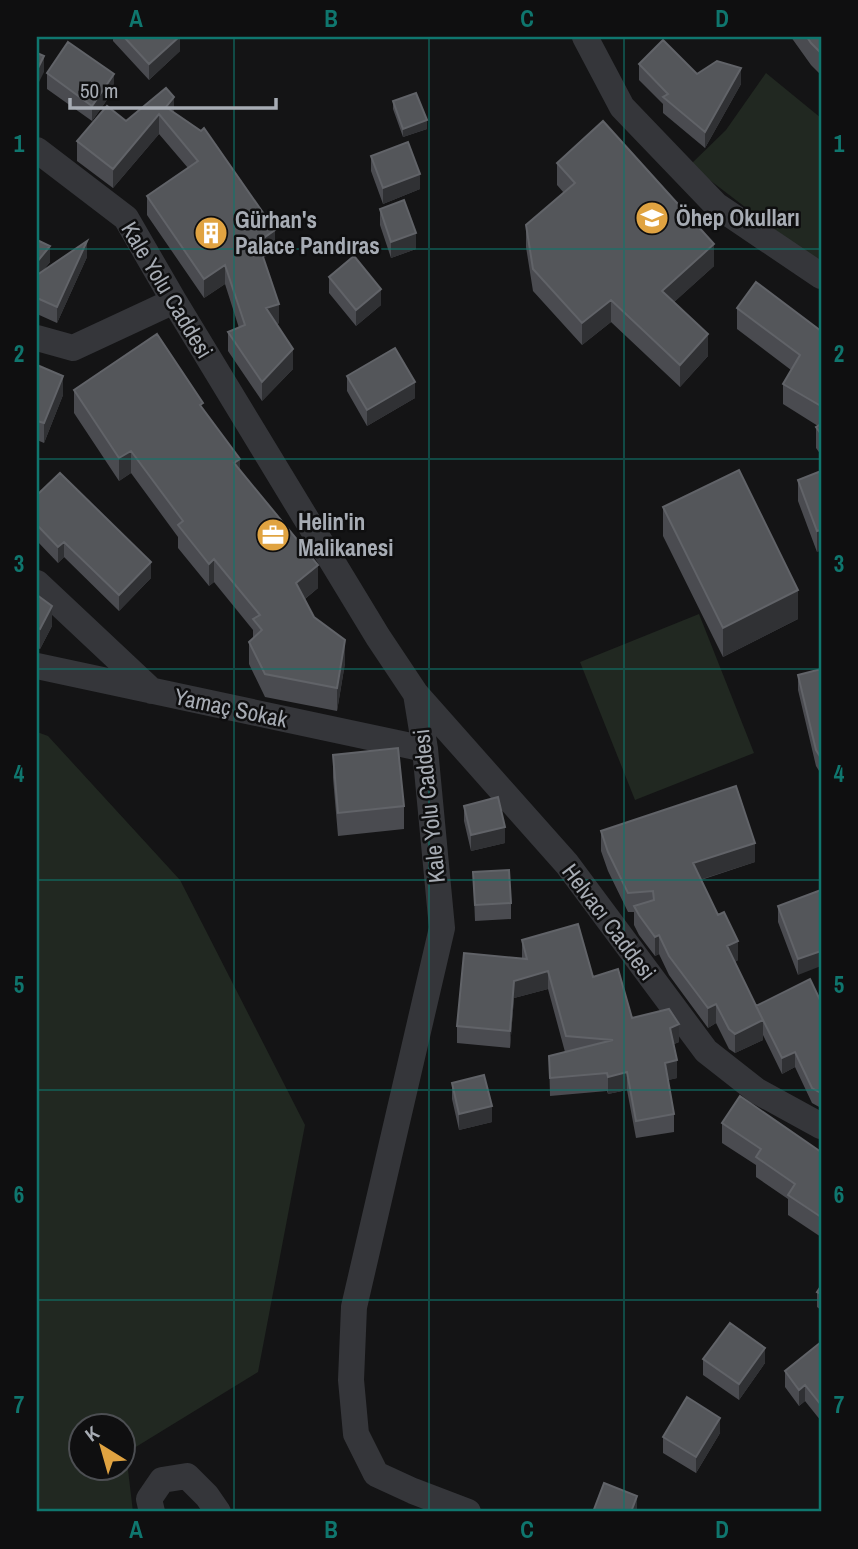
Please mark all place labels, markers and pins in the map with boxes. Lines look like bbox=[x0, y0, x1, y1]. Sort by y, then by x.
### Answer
school or university icon: Öhep Okulları bbox=[633, 199, 671, 237]
place label: Öhep Okulları bbox=[676, 202, 800, 233]
place label: Gürhan's Palace Pandıras bbox=[235, 204, 380, 261]
building icon: Gürhan's Palace Pandıras bbox=[192, 214, 230, 252]
place label: Helin'in Malikanesi bbox=[298, 506, 393, 563]
office icon: Helin'in Malikanesi bbox=[254, 516, 292, 554]

